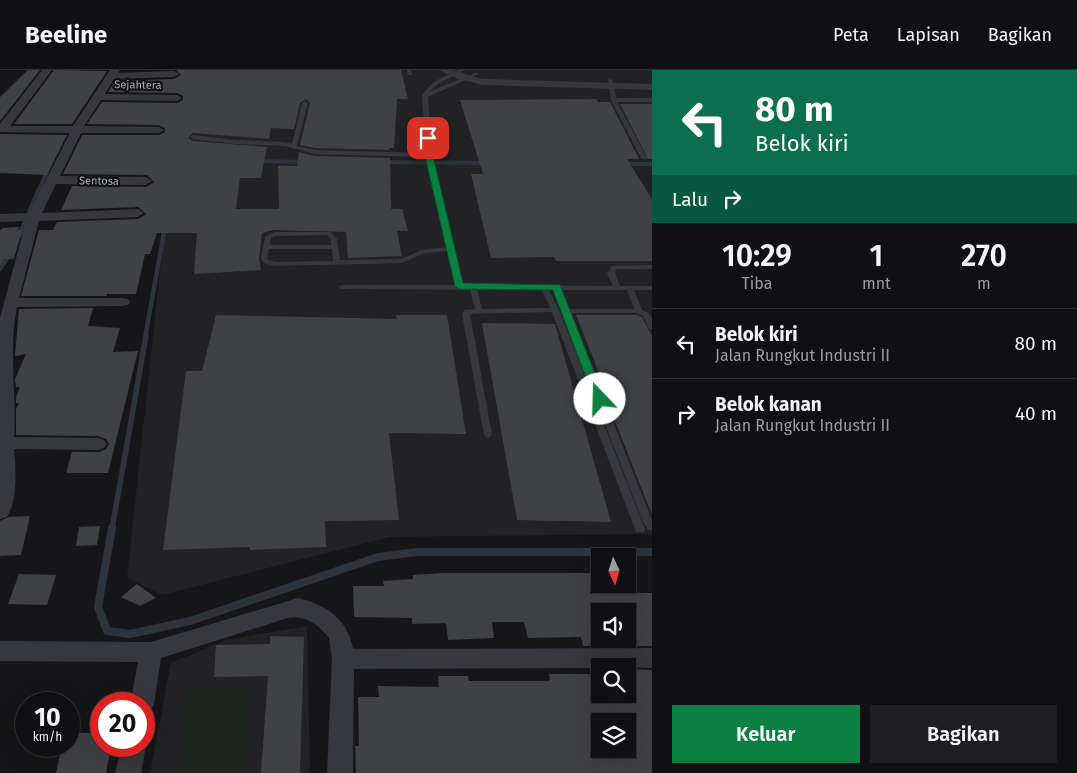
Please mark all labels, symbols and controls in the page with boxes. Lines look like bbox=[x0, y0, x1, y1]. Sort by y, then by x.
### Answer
text: Beeline bbox=[25, 21, 107, 49]
text: Peta bbox=[833, 24, 869, 46]
text: Lapisan bbox=[897, 24, 960, 46]
text: Bagikan bbox=[988, 24, 1052, 46]
street label: Sejahtera bbox=[114, 78, 162, 92]
text: 80 m bbox=[755, 88, 834, 130]
icon: left bbox=[672, 90, 737, 155]
pin bbox=[407, 117, 449, 159]
icon: arrive bbox=[414, 124, 442, 152]
text: Belok kiri bbox=[755, 130, 849, 157]
street label: Sentosa bbox=[79, 174, 119, 188]
icon: right bbox=[718, 185, 746, 213]
text: Lalu bbox=[672, 188, 708, 211]
text: 10:29 bbox=[722, 238, 792, 274]
text: 1 bbox=[870, 238, 883, 274]
text: 270 bbox=[961, 238, 1007, 274]
text: Tiba bbox=[742, 274, 772, 293]
text: mnt bbox=[862, 274, 891, 293]
text: m bbox=[977, 274, 991, 293]
text: Belok kiri bbox=[715, 323, 798, 346]
icon: left bbox=[672, 330, 700, 358]
text: 80 m bbox=[1015, 332, 1057, 355]
text: Jalan Rungkut Industri II bbox=[715, 346, 890, 365]
position arrow bbox=[573, 372, 625, 424]
text: Belok kanan bbox=[715, 393, 822, 416]
icon: right bbox=[672, 400, 700, 428]
text: 40 m bbox=[1015, 402, 1057, 425]
text: Jalan Rungkut Industri II bbox=[715, 416, 890, 435]
north arrow bbox=[591, 548, 636, 592]
map controls bbox=[591, 548, 636, 758]
button: sound bbox=[591, 603, 636, 648]
button: search bbox=[591, 658, 636, 703]
speed limit sign: 20 bbox=[90, 692, 155, 757]
text: 10 bbox=[34, 703, 61, 733]
button: Keluar bbox=[672, 705, 860, 763]
button: Bagikan bbox=[870, 705, 1057, 763]
button: layers bbox=[591, 713, 636, 758]
text: km/h bbox=[33, 730, 62, 744]

